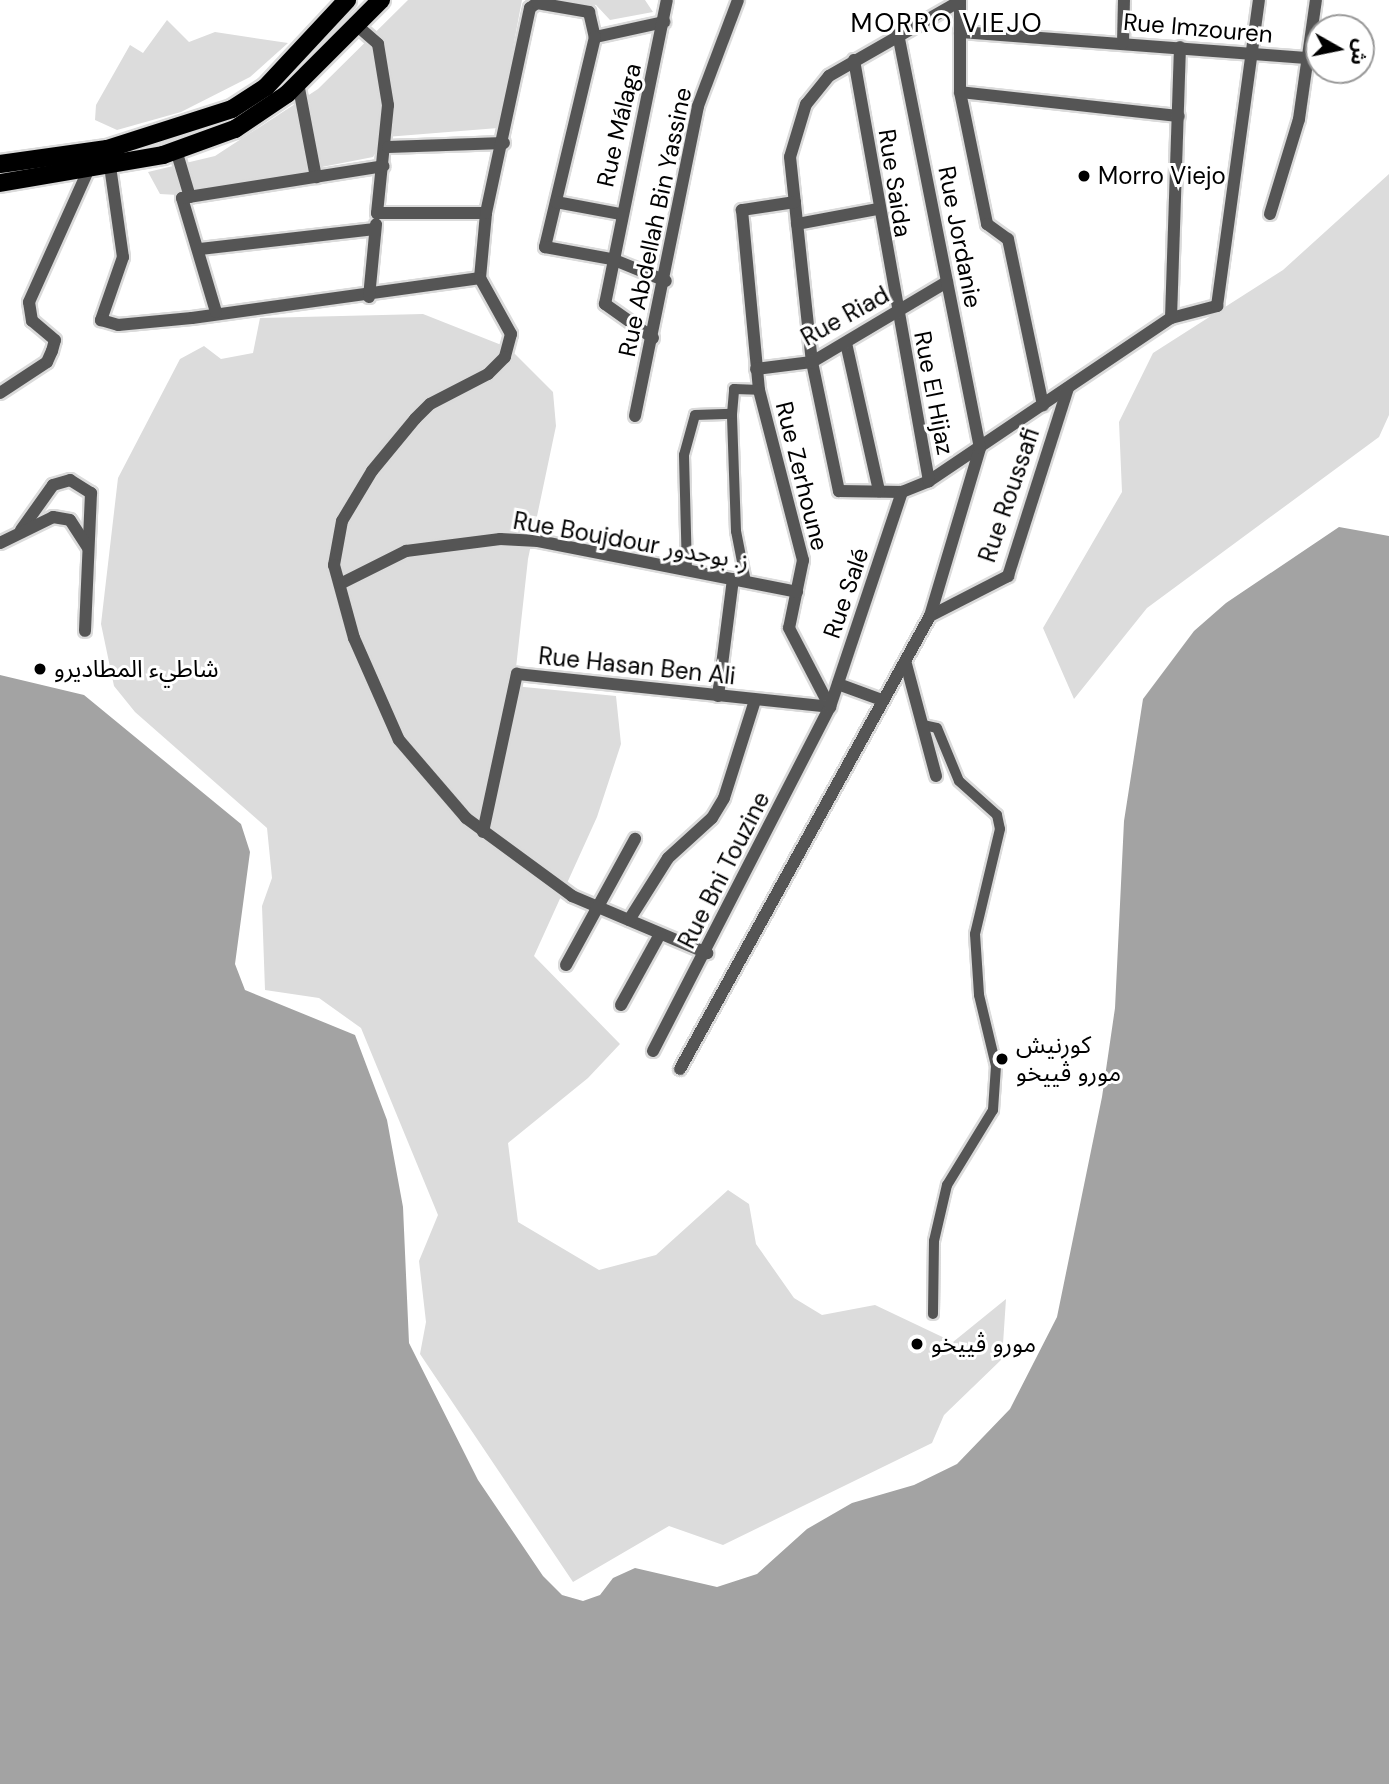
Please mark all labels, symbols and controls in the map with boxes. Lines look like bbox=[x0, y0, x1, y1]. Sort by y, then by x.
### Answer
street label: Rue Imzouren bbox=[1122, 7, 1274, 49]
district label: MORRO VIEJO bbox=[852, 8, 1042, 40]
north arrow bbox=[1305, 14, 1375, 84]
text: ش bbox=[1345, 37, 1374, 67]
street label: Rue Málaga bbox=[591, 60, 647, 190]
street label: Rue Abdellah Bin Yassine bbox=[612, 85, 698, 359]
street label: Rue Saida bbox=[872, 127, 918, 239]
place label: Morro Viejo bbox=[1098, 162, 1226, 190]
street label: Rue Jordanie bbox=[932, 164, 988, 310]
marker: Morro Viejo bbox=[1076, 168, 1092, 184]
street label: Rue Riad bbox=[796, 280, 894, 352]
street label: Rue El Hijaz bbox=[908, 329, 960, 457]
street label: Rue Zerhoune bbox=[770, 398, 834, 554]
street label: Rue Roussafi bbox=[973, 424, 1045, 566]
street label: Rue Boujdour ز. بوجدور bbox=[511, 506, 751, 576]
street label: Rue Salé bbox=[817, 544, 875, 642]
street label: Rue Hasan Ben Ali bbox=[537, 641, 737, 691]
place label: شاطيء المطاديرو bbox=[54, 655, 219, 683]
marker: شاطيء المطاديرو bbox=[32, 661, 48, 677]
street label: Rue Bni Touzine bbox=[672, 787, 776, 953]
place label: كورنيش مورو ڤييخو bbox=[1016, 1031, 1121, 1087]
marker: كورنيش مورو ڤييخو bbox=[994, 1051, 1010, 1067]
place label: مورو ڤييخو bbox=[931, 1330, 1036, 1358]
marker: مورو ڤييخو bbox=[909, 1336, 925, 1352]

